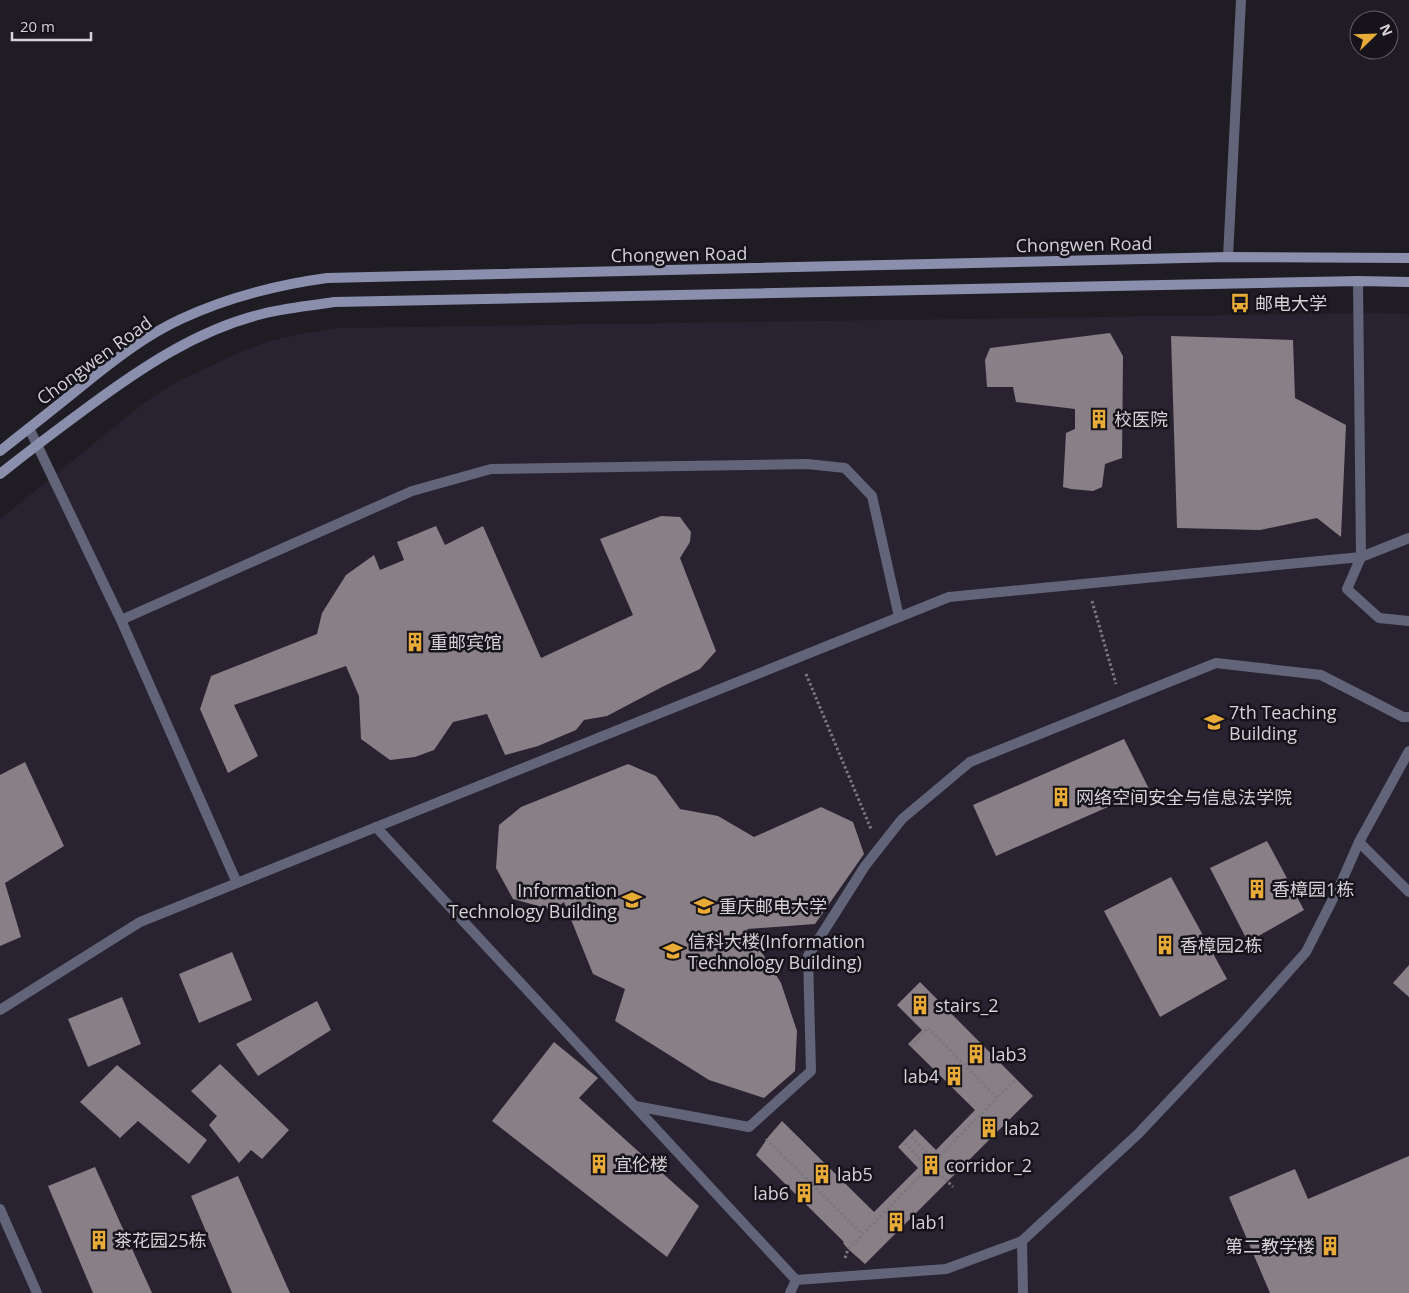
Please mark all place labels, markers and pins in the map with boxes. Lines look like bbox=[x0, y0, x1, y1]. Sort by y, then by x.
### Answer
place label: 邮电大学 bbox=[1255, 291, 1327, 315]
bus stop icon: 邮电大学 bbox=[1229, 292, 1251, 314]
place label: 校医院 bbox=[1114, 407, 1168, 431]
building icon: 校医院 bbox=[1088, 408, 1110, 430]
place label: 重邮宾馆 bbox=[430, 630, 502, 654]
building icon: 重邮宾馆 bbox=[404, 631, 426, 653]
place label: 7th Teaching Building bbox=[1229, 700, 1337, 745]
school or university icon: 7th Teaching Building bbox=[1203, 711, 1225, 733]
place label: 网络空间安全与信息法学院 bbox=[1076, 785, 1292, 809]
building icon: 网络空间安全与信息法学院 bbox=[1050, 786, 1072, 808]
place label: 香樟园1栋 bbox=[1272, 877, 1354, 901]
place label: Information Technology Building bbox=[448, 878, 617, 923]
building icon: 香樟园1栋 bbox=[1246, 878, 1268, 900]
school or university icon: Information Technology Building bbox=[621, 889, 643, 911]
place label: 重庆邮电大学 bbox=[719, 894, 827, 918]
school or university icon: 重庆邮电大学 bbox=[693, 895, 715, 917]
place label: 信科大楼(Information Technology Building) bbox=[688, 929, 865, 974]
place label: 香樟园2栋 bbox=[1180, 933, 1262, 957]
building icon: 香樟园2栋 bbox=[1154, 934, 1176, 956]
school or university icon: 信科大楼(Information Technology Building) bbox=[662, 940, 684, 962]
place label: stairs_2 bbox=[935, 993, 999, 1017]
building icon: stairs_2 bbox=[909, 994, 931, 1016]
place label: lab3 bbox=[991, 1042, 1027, 1066]
building icon: lab3 bbox=[965, 1043, 987, 1065]
place label: lab4 bbox=[903, 1064, 939, 1088]
building icon: lab4 bbox=[943, 1065, 965, 1087]
place label: lab2 bbox=[1004, 1116, 1040, 1140]
building icon: lab2 bbox=[978, 1117, 1000, 1139]
place label: 宜伦楼 bbox=[614, 1152, 668, 1176]
building icon: 宜伦楼 bbox=[588, 1153, 610, 1175]
place label: corridor_2 bbox=[946, 1153, 1032, 1177]
building icon: corridor_2 bbox=[920, 1154, 942, 1176]
place label: lab5 bbox=[837, 1162, 873, 1186]
building icon: lab5 bbox=[811, 1163, 833, 1185]
place label: lab6 bbox=[753, 1181, 789, 1205]
building icon: lab6 bbox=[793, 1182, 815, 1204]
place label: lab1 bbox=[911, 1210, 947, 1234]
building icon: lab1 bbox=[885, 1211, 907, 1233]
place label: 茶花园25栋 bbox=[114, 1228, 207, 1252]
building icon: 茶花园25栋 bbox=[88, 1229, 110, 1251]
place label: 第二教学楼 bbox=[1225, 1234, 1315, 1258]
building icon: 第二教学楼 bbox=[1319, 1235, 1341, 1257]

